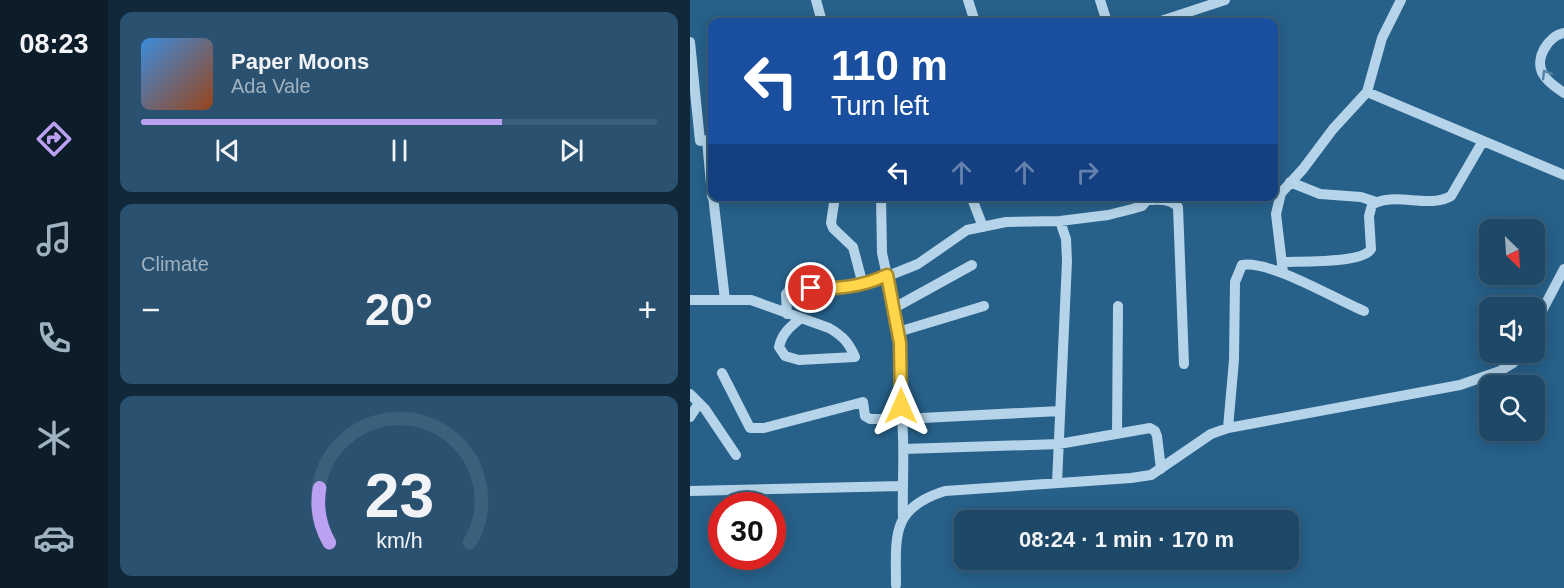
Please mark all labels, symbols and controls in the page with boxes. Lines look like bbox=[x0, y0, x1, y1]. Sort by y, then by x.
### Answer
text: 08:23 bbox=[19, 29, 89, 59]
icon: left bbox=[732, 42, 810, 120]
text: 110 m bbox=[831, 42, 948, 89]
text: Paper Moons bbox=[231, 49, 369, 74]
one-way arrow bbox=[1542, 70, 1553, 81]
text: Ada Vale bbox=[231, 75, 311, 97]
text: Turn left bbox=[831, 91, 929, 121]
icon: directions bbox=[33, 118, 75, 160]
icon: previous bbox=[211, 134, 244, 167]
icon: pause bbox=[383, 134, 416, 167]
icon: next bbox=[555, 134, 588, 167]
icon: left bbox=[882, 156, 915, 189]
icon: ahead bbox=[945, 156, 978, 189]
icon: ahead bbox=[1008, 156, 1041, 189]
icon: right bbox=[1071, 156, 1104, 189]
icon: music bbox=[33, 218, 75, 260]
north arrow bbox=[1479, 219, 1545, 285]
map controls bbox=[1479, 219, 1545, 441]
text: Climate bbox=[141, 253, 209, 275]
pin bbox=[785, 262, 836, 313]
icon: arrive bbox=[794, 271, 827, 304]
text: 20° bbox=[365, 284, 433, 335]
text: − bbox=[141, 291, 160, 328]
text: + bbox=[638, 291, 657, 328]
button: sound bbox=[1479, 297, 1545, 363]
icon: phone bbox=[33, 317, 75, 359]
position arrow bbox=[869, 374, 933, 438]
button: search bbox=[1479, 375, 1545, 441]
icon: climate bbox=[33, 417, 75, 459]
text: 23 bbox=[364, 461, 434, 530]
speed limit sign: 30 bbox=[708, 492, 786, 570]
icon: car bbox=[33, 517, 75, 559]
text: 08:24 · 1 min · 170 m bbox=[1019, 527, 1234, 552]
text: km/h bbox=[376, 529, 422, 553]

